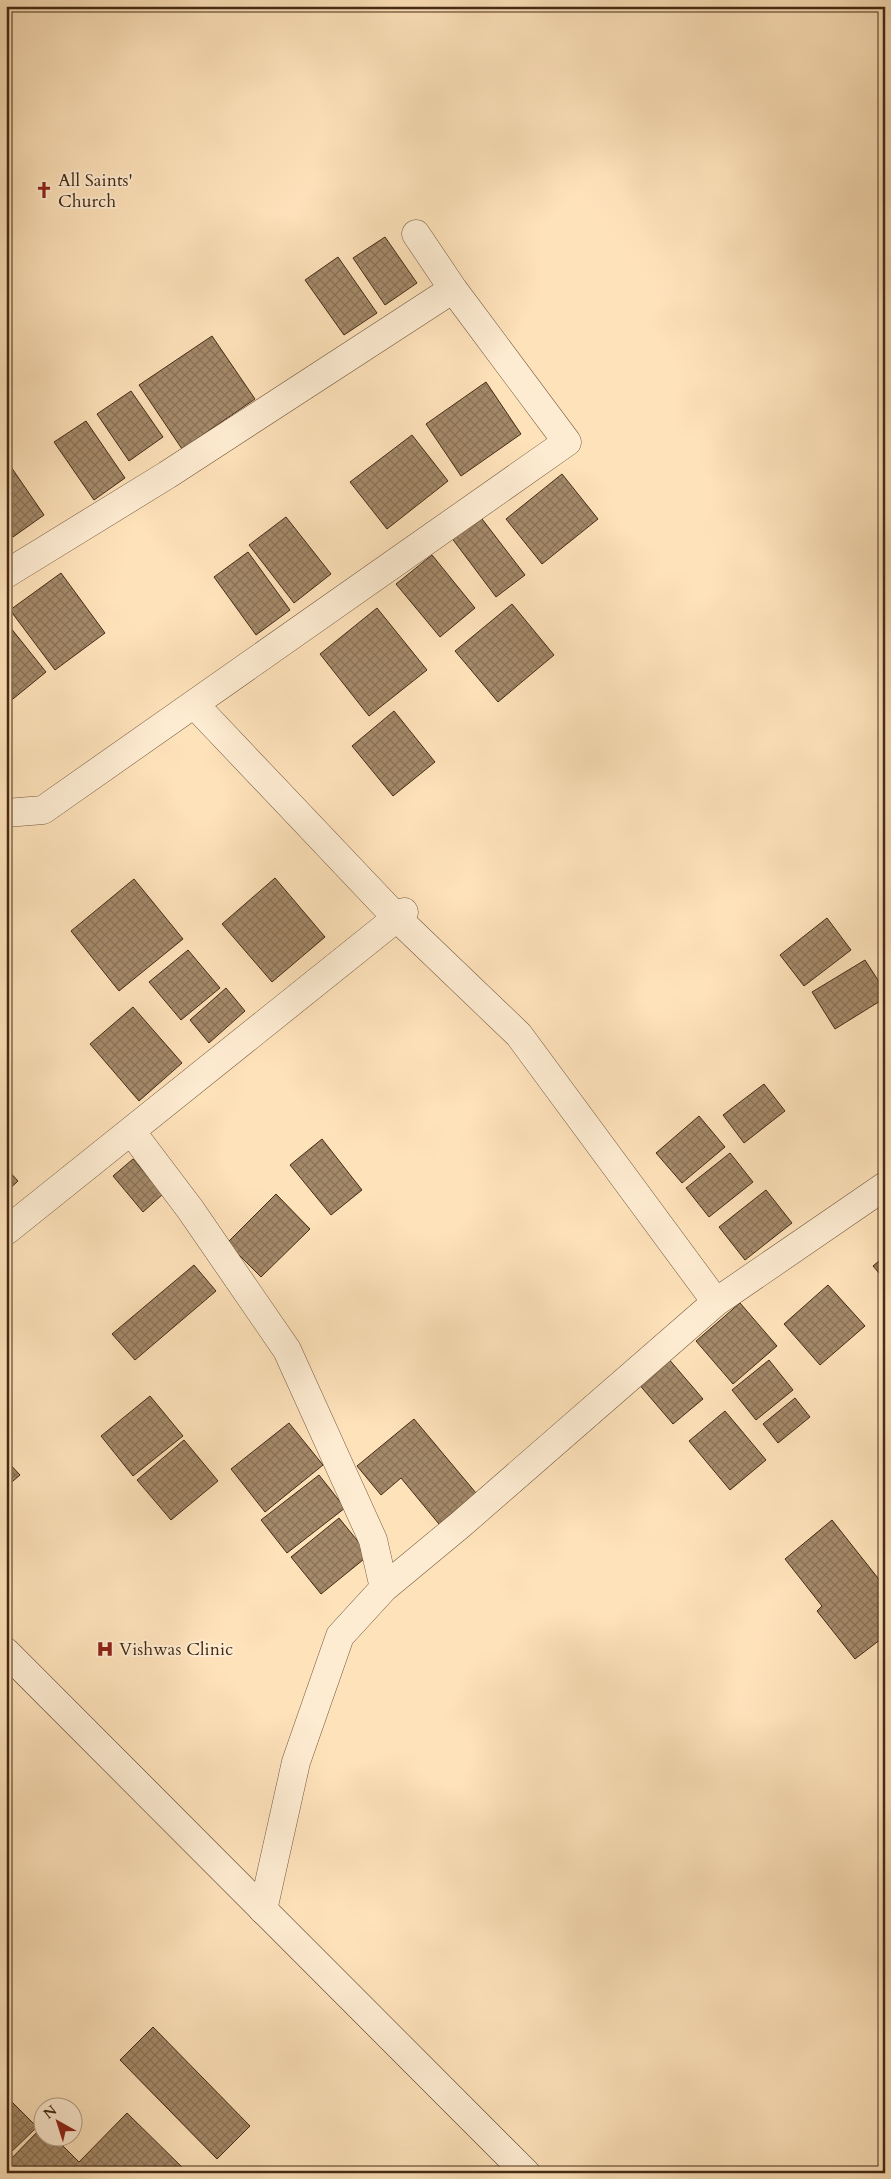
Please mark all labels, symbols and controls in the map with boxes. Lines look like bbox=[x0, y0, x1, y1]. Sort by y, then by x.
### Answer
place label: All Saints' Church bbox=[58, 168, 133, 214]
church icon: All Saints' Church bbox=[34, 180, 54, 200]
place label: Vishwas Clinic bbox=[119, 1637, 233, 1662]
hospital icon: Vishwas Clinic bbox=[95, 1639, 115, 1659]
north arrow bbox=[32, 2096, 82, 2146]
text: N bbox=[39, 2101, 61, 2123]

